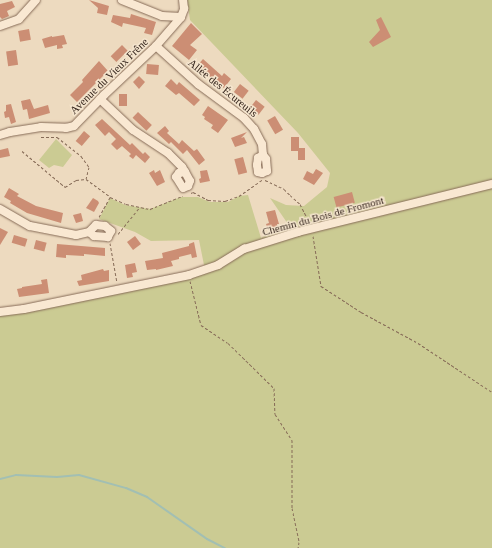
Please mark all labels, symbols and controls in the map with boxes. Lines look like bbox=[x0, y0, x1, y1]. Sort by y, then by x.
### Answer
street label: Avenue du Vieux Frêne bbox=[67, 35, 151, 117]
street label: Allée des Écureuils bbox=[186, 56, 260, 120]
street label: Chemin du Bois de Fromont bbox=[261, 193, 385, 239]

